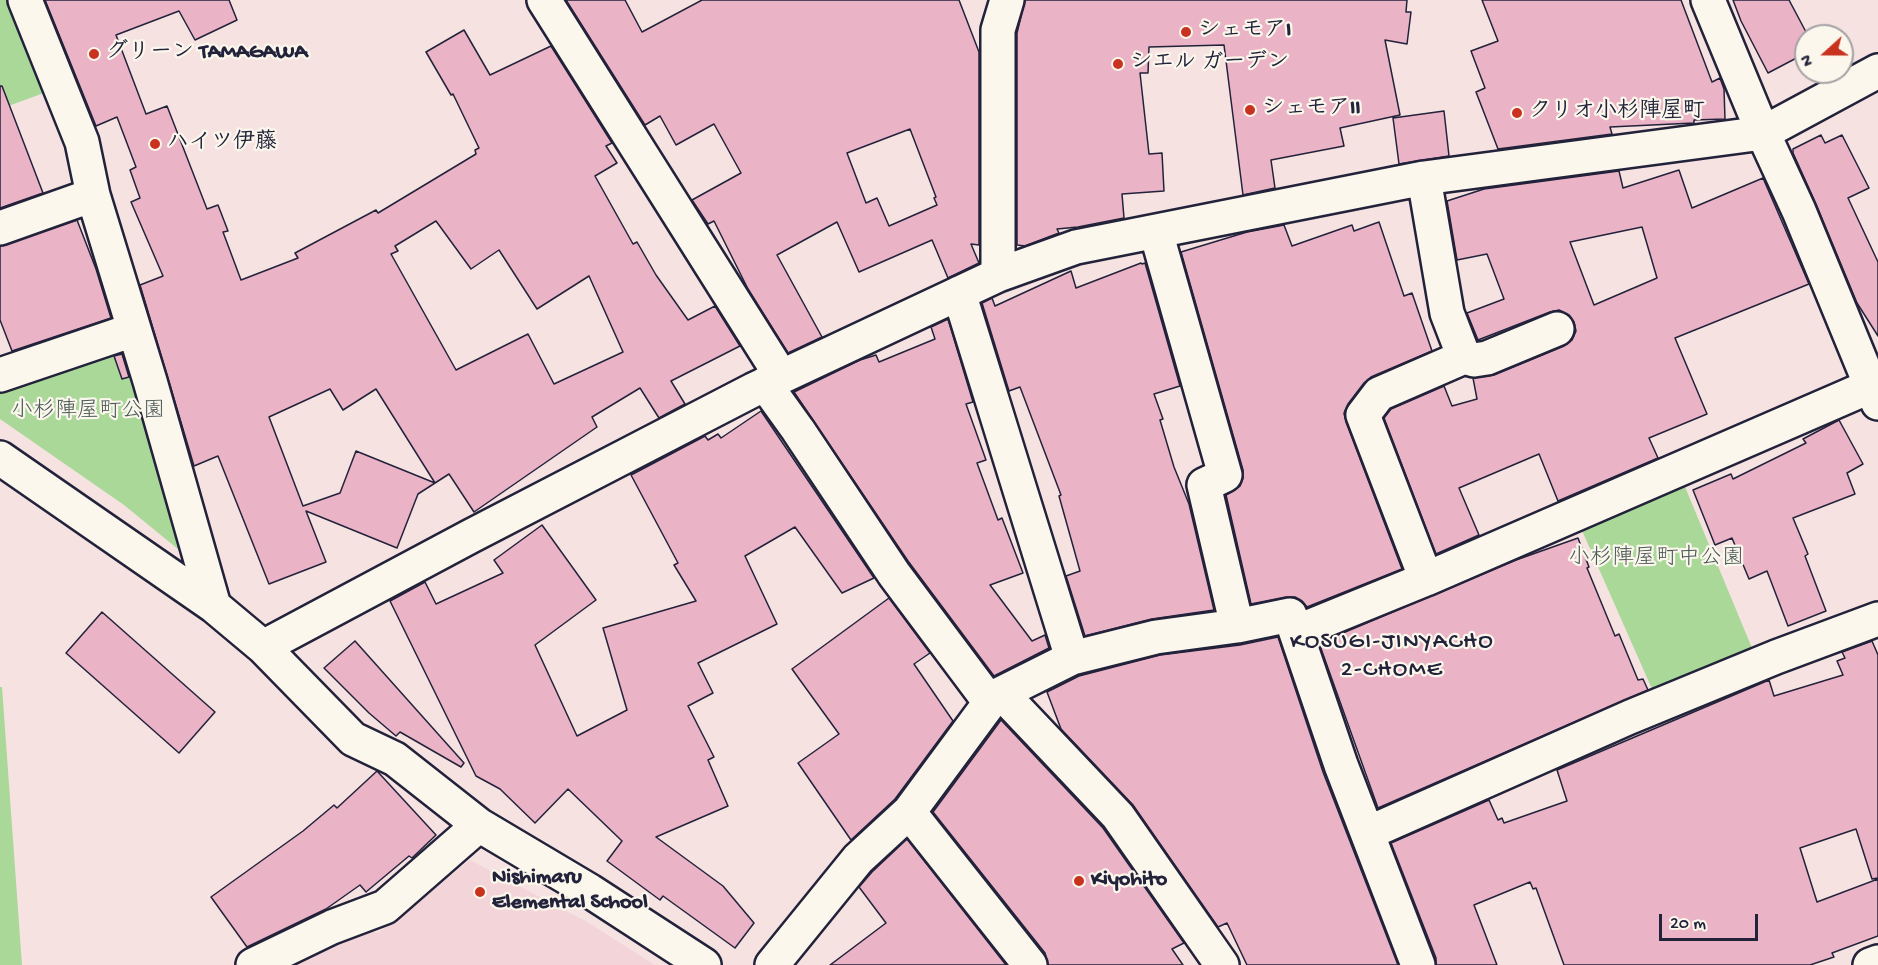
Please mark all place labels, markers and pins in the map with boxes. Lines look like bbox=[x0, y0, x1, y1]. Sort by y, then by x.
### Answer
place label: シェモアI bbox=[1198, 19, 1291, 45]
marker: シェモアI bbox=[1179, 25, 1193, 39]
place label: グリーン TAMAGAWA bbox=[106, 41, 307, 67]
marker: グリーン TAMAGAWA bbox=[87, 47, 101, 61]
place label: シエル ガーデン bbox=[1130, 51, 1289, 77]
marker: シエル ガーデン bbox=[1111, 57, 1125, 71]
place label: シェモアII bbox=[1262, 97, 1361, 123]
place label: クリオ小杉陣屋町 bbox=[1529, 100, 1705, 126]
marker: シェモアII bbox=[1243, 103, 1257, 117]
marker: クリオ小杉陣屋町 bbox=[1510, 106, 1524, 120]
place label: ハイツ伊藤 bbox=[167, 131, 277, 157]
marker: ハイツ伊藤 bbox=[148, 137, 162, 151]
place label: Nishimaru Elemental School bbox=[492, 866, 648, 918]
place label: Kiyohito bbox=[1091, 868, 1167, 894]
marker: Kiyohito bbox=[1072, 874, 1086, 888]
marker: Nishimaru Elemental School bbox=[473, 885, 487, 899]

